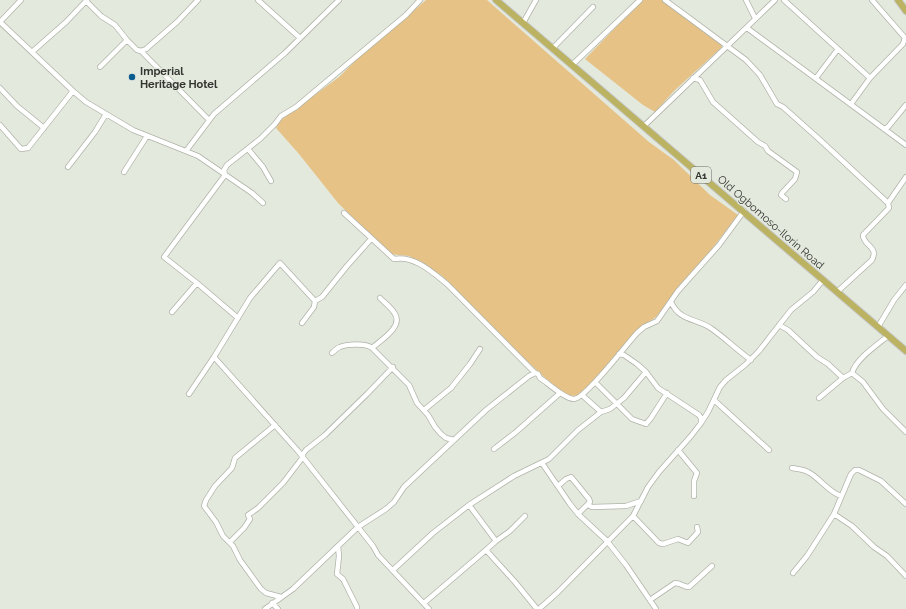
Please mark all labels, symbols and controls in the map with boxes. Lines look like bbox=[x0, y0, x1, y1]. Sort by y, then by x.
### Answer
place label: Imperial Heritage Hotel bbox=[140, 65, 218, 91]
marker: Imperial Heritage Hotel bbox=[127, 72, 137, 82]
road number: A1 bbox=[691, 167, 711, 183]
street label: Old Ogbomoso-Ilorin Road bbox=[715, 173, 827, 272]

